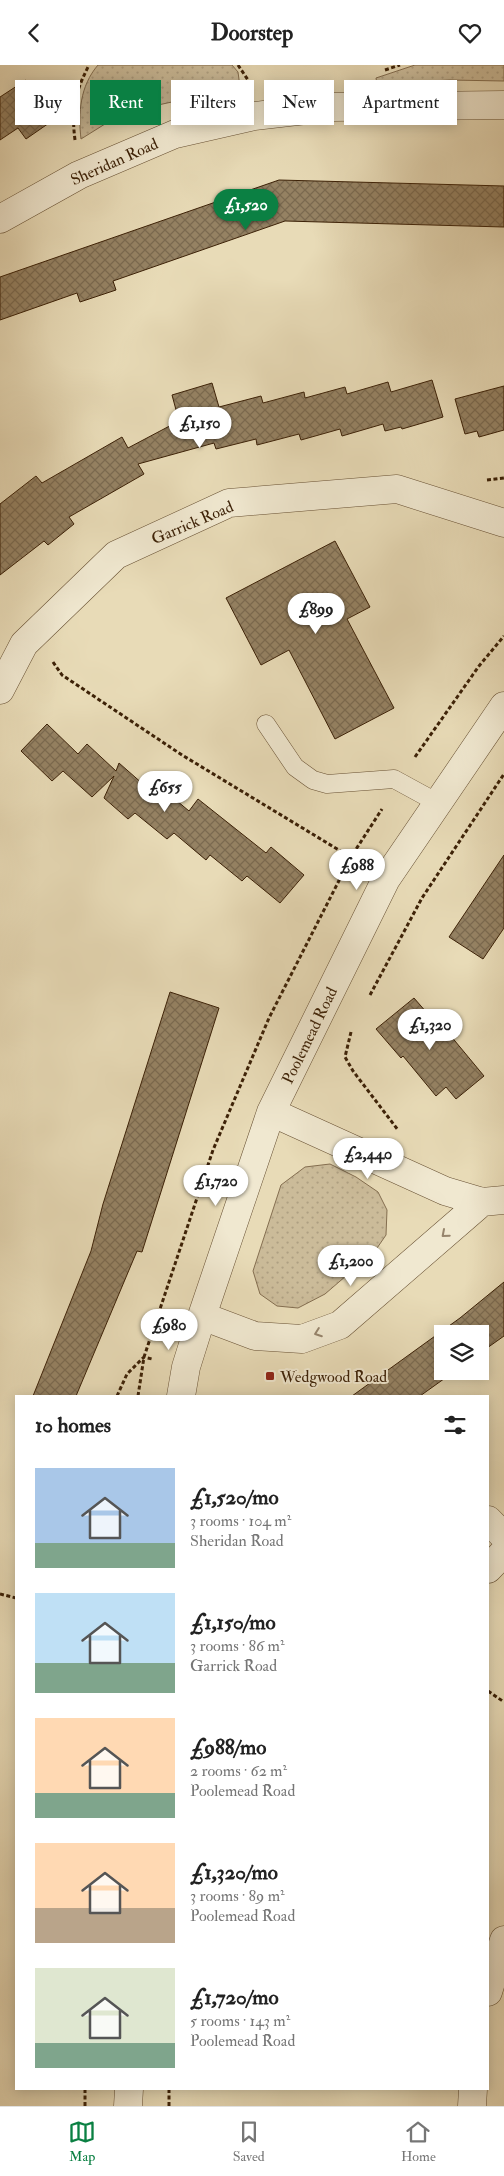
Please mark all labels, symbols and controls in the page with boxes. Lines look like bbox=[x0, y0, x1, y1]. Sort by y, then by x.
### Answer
icon: back bbox=[20, 19, 48, 47]
text: Doorstep bbox=[211, 19, 293, 47]
icon: heart bbox=[456, 19, 484, 47]
chip: Buy bbox=[15, 80, 80, 125]
chip: Rent bbox=[90, 80, 161, 125]
chip: Filters bbox=[171, 80, 254, 125]
chip: New bbox=[264, 80, 334, 125]
chip: Apartment bbox=[344, 80, 457, 125]
street label: Sheridan Road bbox=[68, 134, 161, 190]
pin: £1,520 bbox=[205, 189, 287, 231]
text: £1,520 bbox=[224, 195, 268, 215]
pin: £1,150 bbox=[159, 407, 241, 449]
text: £1,150 bbox=[179, 413, 221, 433]
street label: Garrick Road bbox=[148, 497, 236, 549]
pin: £899 bbox=[286, 593, 346, 635]
text: £899 bbox=[299, 599, 333, 619]
pin: £655 bbox=[135, 771, 195, 813]
text: £655 bbox=[149, 777, 181, 797]
pin: £988 bbox=[327, 849, 387, 891]
text: £988 bbox=[340, 855, 374, 875]
street label: Poolemead Road bbox=[278, 984, 342, 1087]
pin: £1,320 bbox=[389, 1009, 471, 1051]
text: £1,320 bbox=[409, 1015, 451, 1035]
pin: £2,440 bbox=[327, 1137, 409, 1180]
text: £2,440 bbox=[344, 1144, 392, 1164]
pin: £1,720 bbox=[175, 1165, 257, 1207]
text: £1,720 bbox=[194, 1171, 238, 1191]
one-way arrow bbox=[442, 1228, 451, 1236]
pin: £1,200 bbox=[310, 1245, 392, 1287]
text: £1,200 bbox=[329, 1251, 373, 1271]
pin: £980 bbox=[139, 1309, 199, 1351]
text: £980 bbox=[152, 1315, 186, 1335]
map controls bbox=[434, 1325, 489, 1380]
button: layers bbox=[434, 1325, 489, 1380]
one-way arrow bbox=[314, 1327, 323, 1337]
place label: Wedgwood Road bbox=[279, 1367, 387, 1387]
marker: Wedgwood Road bbox=[264, 1370, 276, 1382]
icon: filters bbox=[441, 1411, 469, 1439]
text: 10 homes bbox=[35, 1412, 111, 1439]
text: £1,520/mo bbox=[190, 1484, 279, 1511]
icon: home bbox=[75, 1488, 135, 1548]
text: 3 rooms · 104 m² bbox=[190, 1511, 291, 1531]
text: Sheridan Road bbox=[190, 1531, 284, 1551]
text: £1,150/mo bbox=[190, 1609, 276, 1636]
icon: home bbox=[75, 1613, 135, 1673]
text: 3 rooms · 86 m² bbox=[190, 1636, 284, 1656]
text: Garrick Road bbox=[190, 1656, 277, 1676]
text: £988/mo bbox=[190, 1734, 266, 1761]
icon: home bbox=[75, 1738, 135, 1798]
text: 2 rooms · 62 m² bbox=[190, 1761, 287, 1781]
text: Poolemead Road bbox=[190, 1781, 295, 1801]
text: £1,320/mo bbox=[190, 1859, 278, 1886]
icon: home bbox=[75, 1863, 135, 1923]
text: 3 rooms · 89 m² bbox=[190, 1886, 285, 1906]
text: Poolemead Road bbox=[190, 1906, 295, 1926]
text: £1,720/mo bbox=[190, 1984, 279, 2011]
icon: home bbox=[75, 1988, 135, 2048]
text: 5 rooms · 143 m² bbox=[190, 2011, 290, 2031]
text: Poolemead Road bbox=[190, 2031, 295, 2051]
tab: Map bbox=[68, 2118, 96, 2165]
tab: Saved bbox=[233, 2118, 265, 2165]
tab: Home bbox=[401, 2118, 436, 2165]

